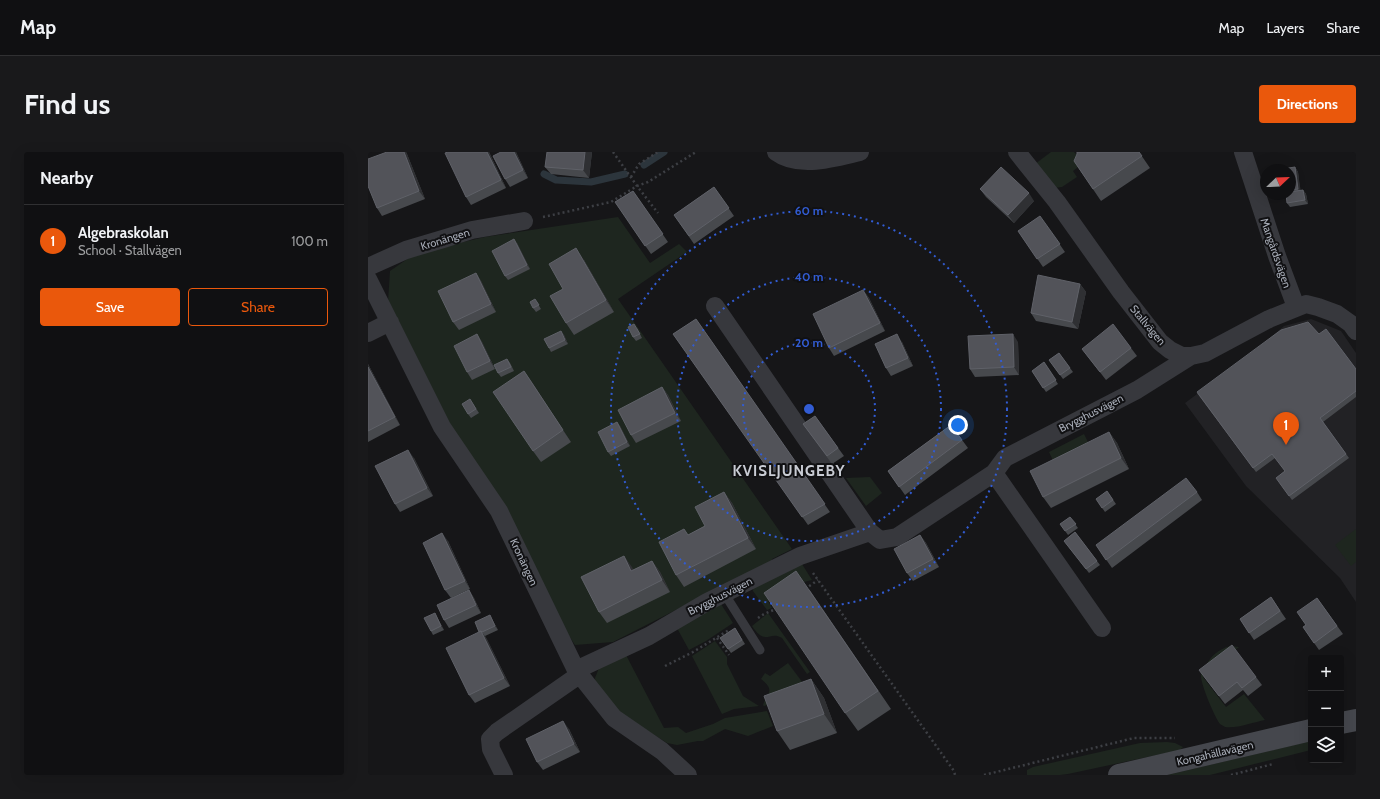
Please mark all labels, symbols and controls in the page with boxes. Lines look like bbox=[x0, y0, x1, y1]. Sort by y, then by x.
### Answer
text: Map bbox=[20, 16, 56, 39]
text: Map bbox=[1219, 19, 1244, 37]
text: Layers bbox=[1266, 19, 1304, 37]
text: Share bbox=[1326, 19, 1360, 37]
button: Directions bbox=[1259, 85, 1356, 123]
text: Find us bbox=[24, 87, 110, 121]
north arrow bbox=[1260, 164, 1296, 200]
text: Nearby bbox=[40, 168, 93, 188]
text: 60 m bbox=[795, 203, 823, 218]
street label: Mangårdsvägen bbox=[1258, 216, 1294, 290]
text: Algebraskolan bbox=[78, 224, 169, 242]
street label: Kronängen bbox=[419, 225, 471, 253]
text: 1 bbox=[51, 233, 55, 249]
text: 100 m bbox=[291, 233, 328, 249]
text: School · Stallvägen bbox=[78, 242, 182, 258]
text: 40 m bbox=[794, 269, 824, 284]
button: Save bbox=[40, 288, 180, 326]
button: Share bbox=[188, 288, 328, 326]
street label: Stallvägen bbox=[1127, 302, 1169, 348]
text: 20 m bbox=[795, 335, 823, 350]
street label: Brygghusvägen bbox=[1056, 391, 1126, 435]
centre of rings bbox=[802, 402, 816, 416]
pin: 1 bbox=[1273, 412, 1299, 445]
your location bbox=[948, 415, 968, 435]
district label: KVISLJUNGEBY bbox=[732, 462, 846, 480]
street label: Kronängen bbox=[507, 536, 541, 588]
street label: Brygghusvägen bbox=[685, 574, 755, 618]
map controls bbox=[1308, 655, 1344, 763]
button: + bbox=[1308, 655, 1344, 691]
button: − bbox=[1308, 691, 1344, 727]
button: layers bbox=[1308, 727, 1344, 763]
street label: Kongahällavägen bbox=[1175, 737, 1255, 769]

